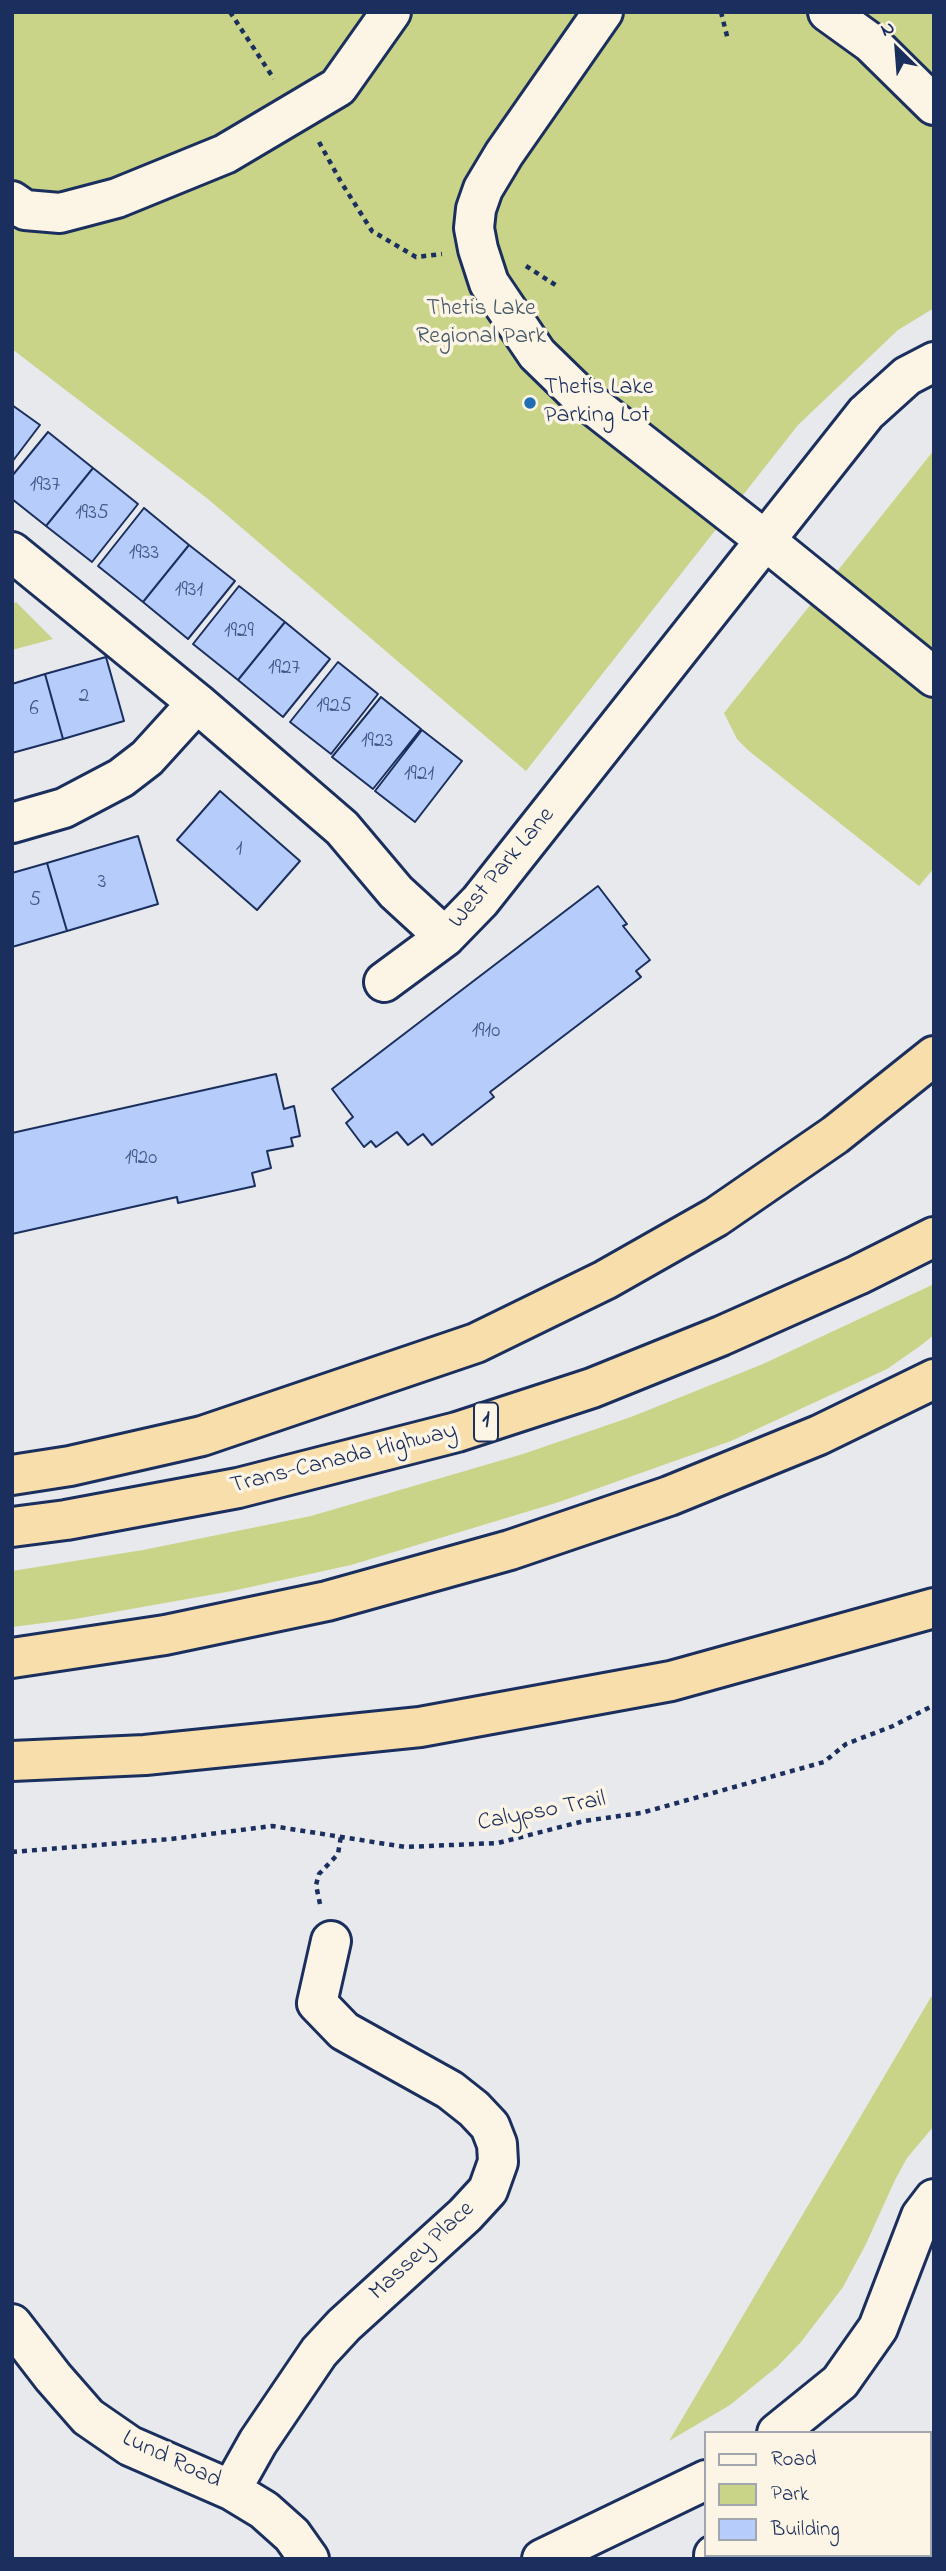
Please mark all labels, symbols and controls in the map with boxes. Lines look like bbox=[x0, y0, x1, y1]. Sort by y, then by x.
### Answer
north arrow bbox=[862, 14, 932, 84]
text: N bbox=[876, 15, 899, 44]
park label: Thetis Lake Regional Park bbox=[416, 296, 546, 352]
place label: Thetis Lake Parking Lot bbox=[544, 375, 654, 431]
marker: Thetis Lake Parking Lot bbox=[522, 395, 538, 411]
house number: 1937 bbox=[30, 474, 60, 500]
house number: 1935 bbox=[75, 502, 109, 528]
house number: 1933 bbox=[129, 542, 159, 568]
house number: 1931 bbox=[175, 579, 203, 605]
house number: 1929 bbox=[224, 620, 254, 646]
house number: 1927 bbox=[268, 657, 300, 683]
house number: 2 bbox=[79, 685, 89, 711]
house number: 1925 bbox=[316, 695, 352, 721]
house number: 6 bbox=[29, 698, 39, 724]
house number: 1923 bbox=[361, 730, 393, 756]
house number: 1921 bbox=[404, 763, 434, 789]
street label: West Park Lane bbox=[444, 803, 562, 935]
house number: 1 bbox=[236, 838, 242, 864]
house number: 3 bbox=[98, 871, 106, 897]
house number: 5 bbox=[29, 889, 41, 915]
house number: 1910 bbox=[472, 1020, 500, 1046]
house number: 1920 bbox=[125, 1147, 157, 1173]
road number: 1 bbox=[474, 1402, 498, 1442]
street label: Trans-Canada Highway bbox=[228, 1418, 460, 1502]
street label: Calypso Trail bbox=[476, 1786, 608, 1840]
street label: Massey Place bbox=[365, 2196, 481, 2308]
street label: Lund Road bbox=[117, 2426, 225, 2496]
legend bbox=[704, 2431, 932, 2557]
text: Road bbox=[771, 2445, 817, 2475]
text: Park bbox=[771, 2480, 809, 2510]
text: Building bbox=[771, 2515, 840, 2545]

